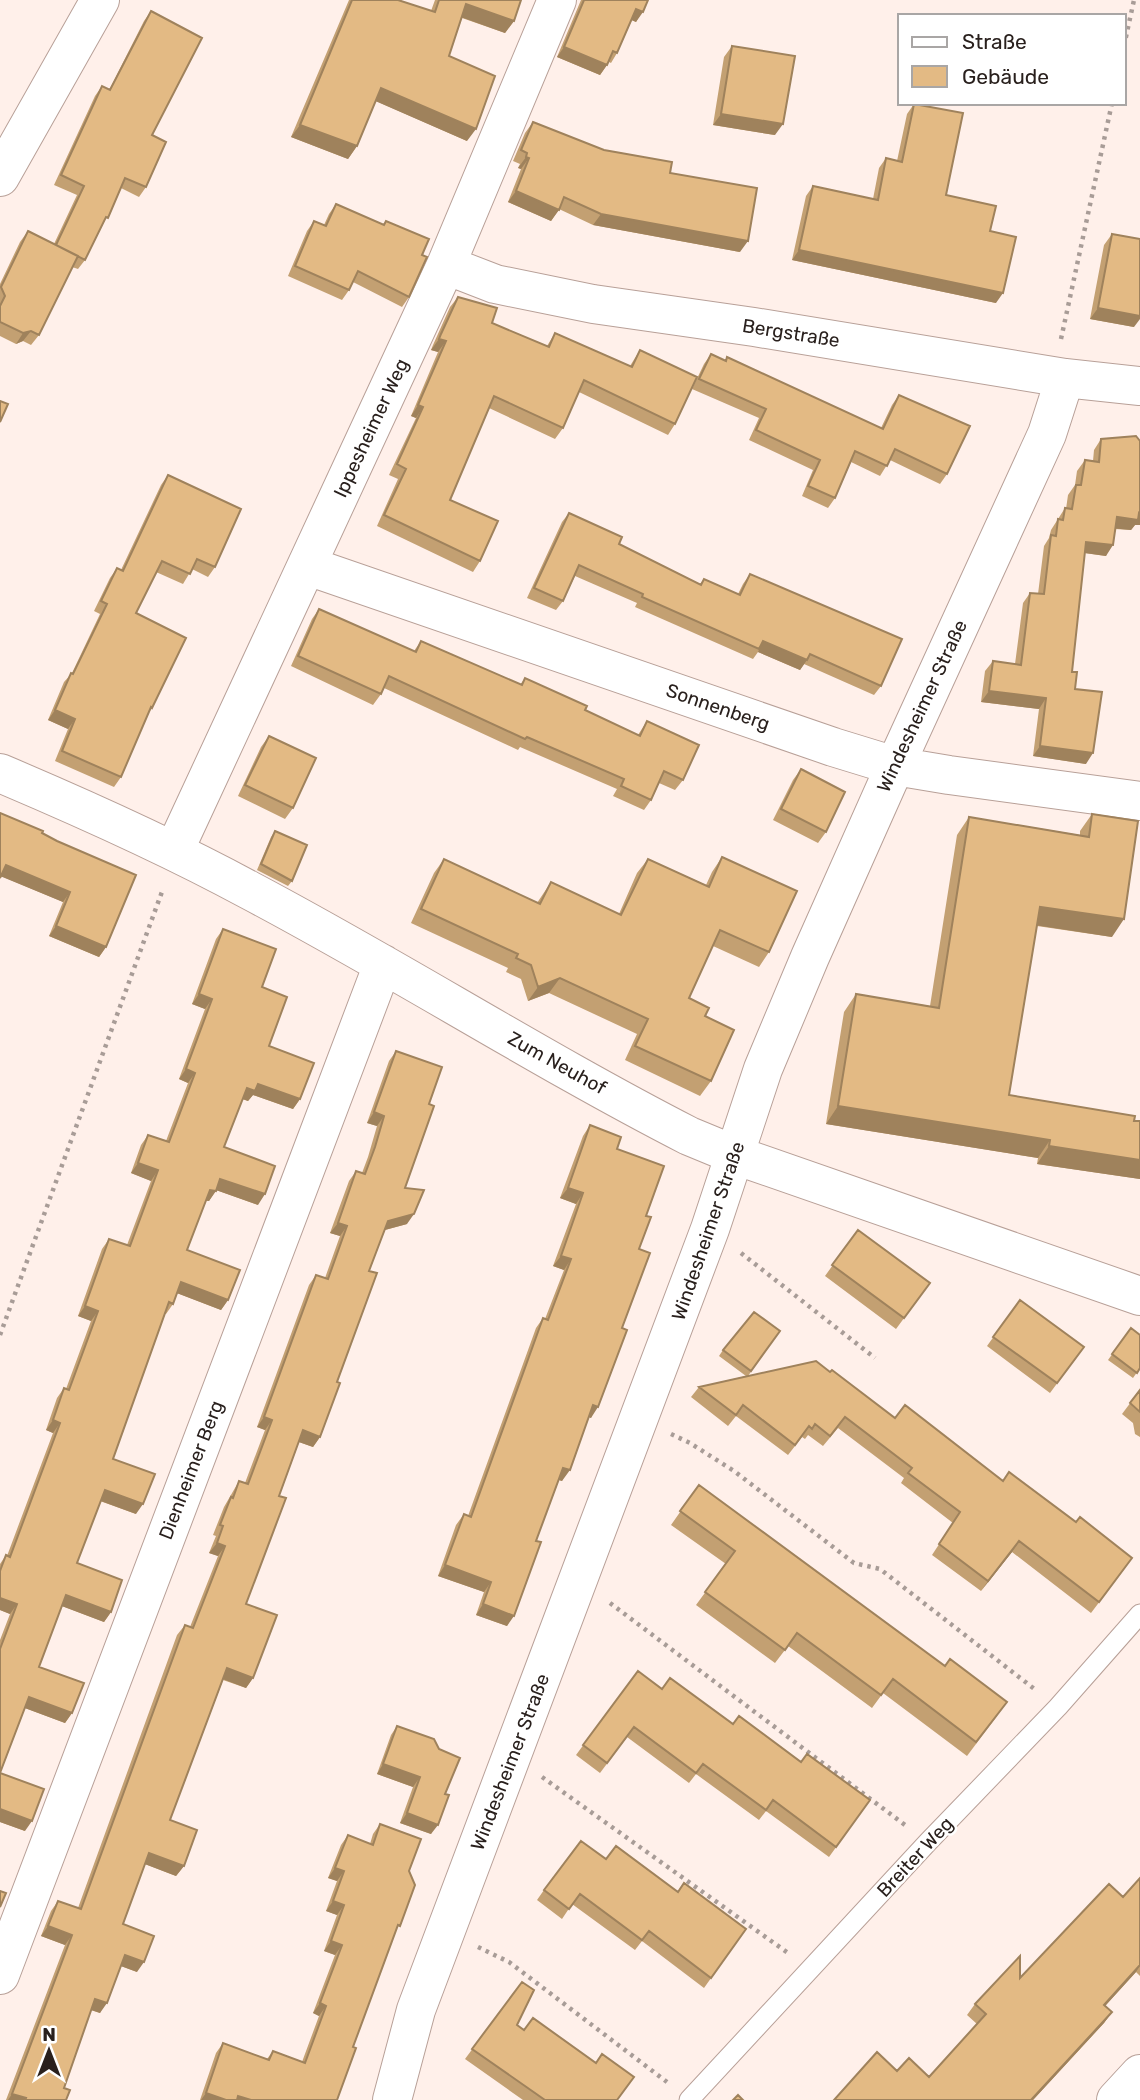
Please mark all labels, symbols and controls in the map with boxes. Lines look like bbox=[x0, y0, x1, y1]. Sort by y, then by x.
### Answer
legend bbox=[898, 14, 1126, 105]
text: Straße bbox=[962, 29, 1027, 54]
text: Gebäude bbox=[962, 64, 1049, 89]
street label: Bergstraße bbox=[741, 314, 841, 352]
street label: Ippesheimer Weg bbox=[329, 355, 413, 501]
street label: Windesheimer Straße bbox=[872, 616, 972, 796]
street label: Sonnenberg bbox=[663, 679, 773, 735]
street label: Zum Neuhof bbox=[504, 1027, 611, 1100]
street label: Windesheimer Straße bbox=[667, 1139, 749, 1323]
street label: Dienheimer Berg bbox=[154, 1397, 228, 1543]
street label: Windesheimer Straße bbox=[466, 1670, 554, 1854]
street label: Breiter Weg bbox=[872, 1812, 958, 1902]
north arrow bbox=[14, 2016, 84, 2086]
text: N bbox=[42, 2023, 56, 2046]

